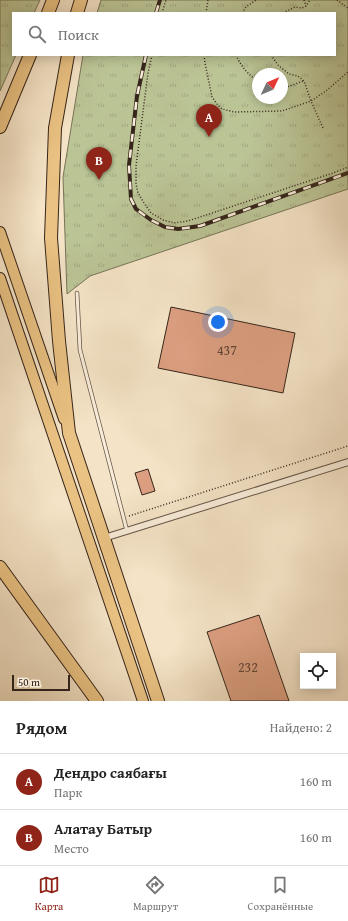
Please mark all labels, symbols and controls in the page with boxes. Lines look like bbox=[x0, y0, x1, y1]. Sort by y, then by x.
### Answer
search box bbox=[12, 12, 336, 56]
icon: search bbox=[26, 23, 48, 45]
text: Поиск bbox=[58, 24, 99, 45]
north arrow bbox=[252, 68, 288, 104]
pin: A bbox=[196, 104, 222, 137]
pin: B bbox=[86, 147, 112, 180]
your location bbox=[208, 312, 228, 332]
house number: 437 bbox=[217, 340, 237, 360]
map controls bbox=[300, 653, 336, 689]
button: locate bbox=[300, 653, 336, 689]
house number: 232 bbox=[238, 657, 258, 677]
scale bar bbox=[12, 673, 70, 692]
text: 50 m bbox=[18, 674, 40, 690]
text: Рядом bbox=[16, 715, 67, 740]
text: Найдено: 2 bbox=[270, 718, 332, 737]
text: Дендро саябағы bbox=[54, 762, 167, 783]
text: A bbox=[25, 772, 33, 791]
text: 160 m bbox=[300, 772, 332, 791]
text: Парк bbox=[54, 783, 82, 802]
text: Алатау Батыр bbox=[54, 818, 152, 839]
text: B bbox=[25, 828, 33, 847]
text: 160 m bbox=[300, 828, 332, 847]
text: Место bbox=[54, 839, 89, 858]
tab: Карта bbox=[35, 874, 63, 914]
tab: Маршрут bbox=[133, 874, 178, 914]
tab: Сохранённые bbox=[248, 874, 313, 914]

